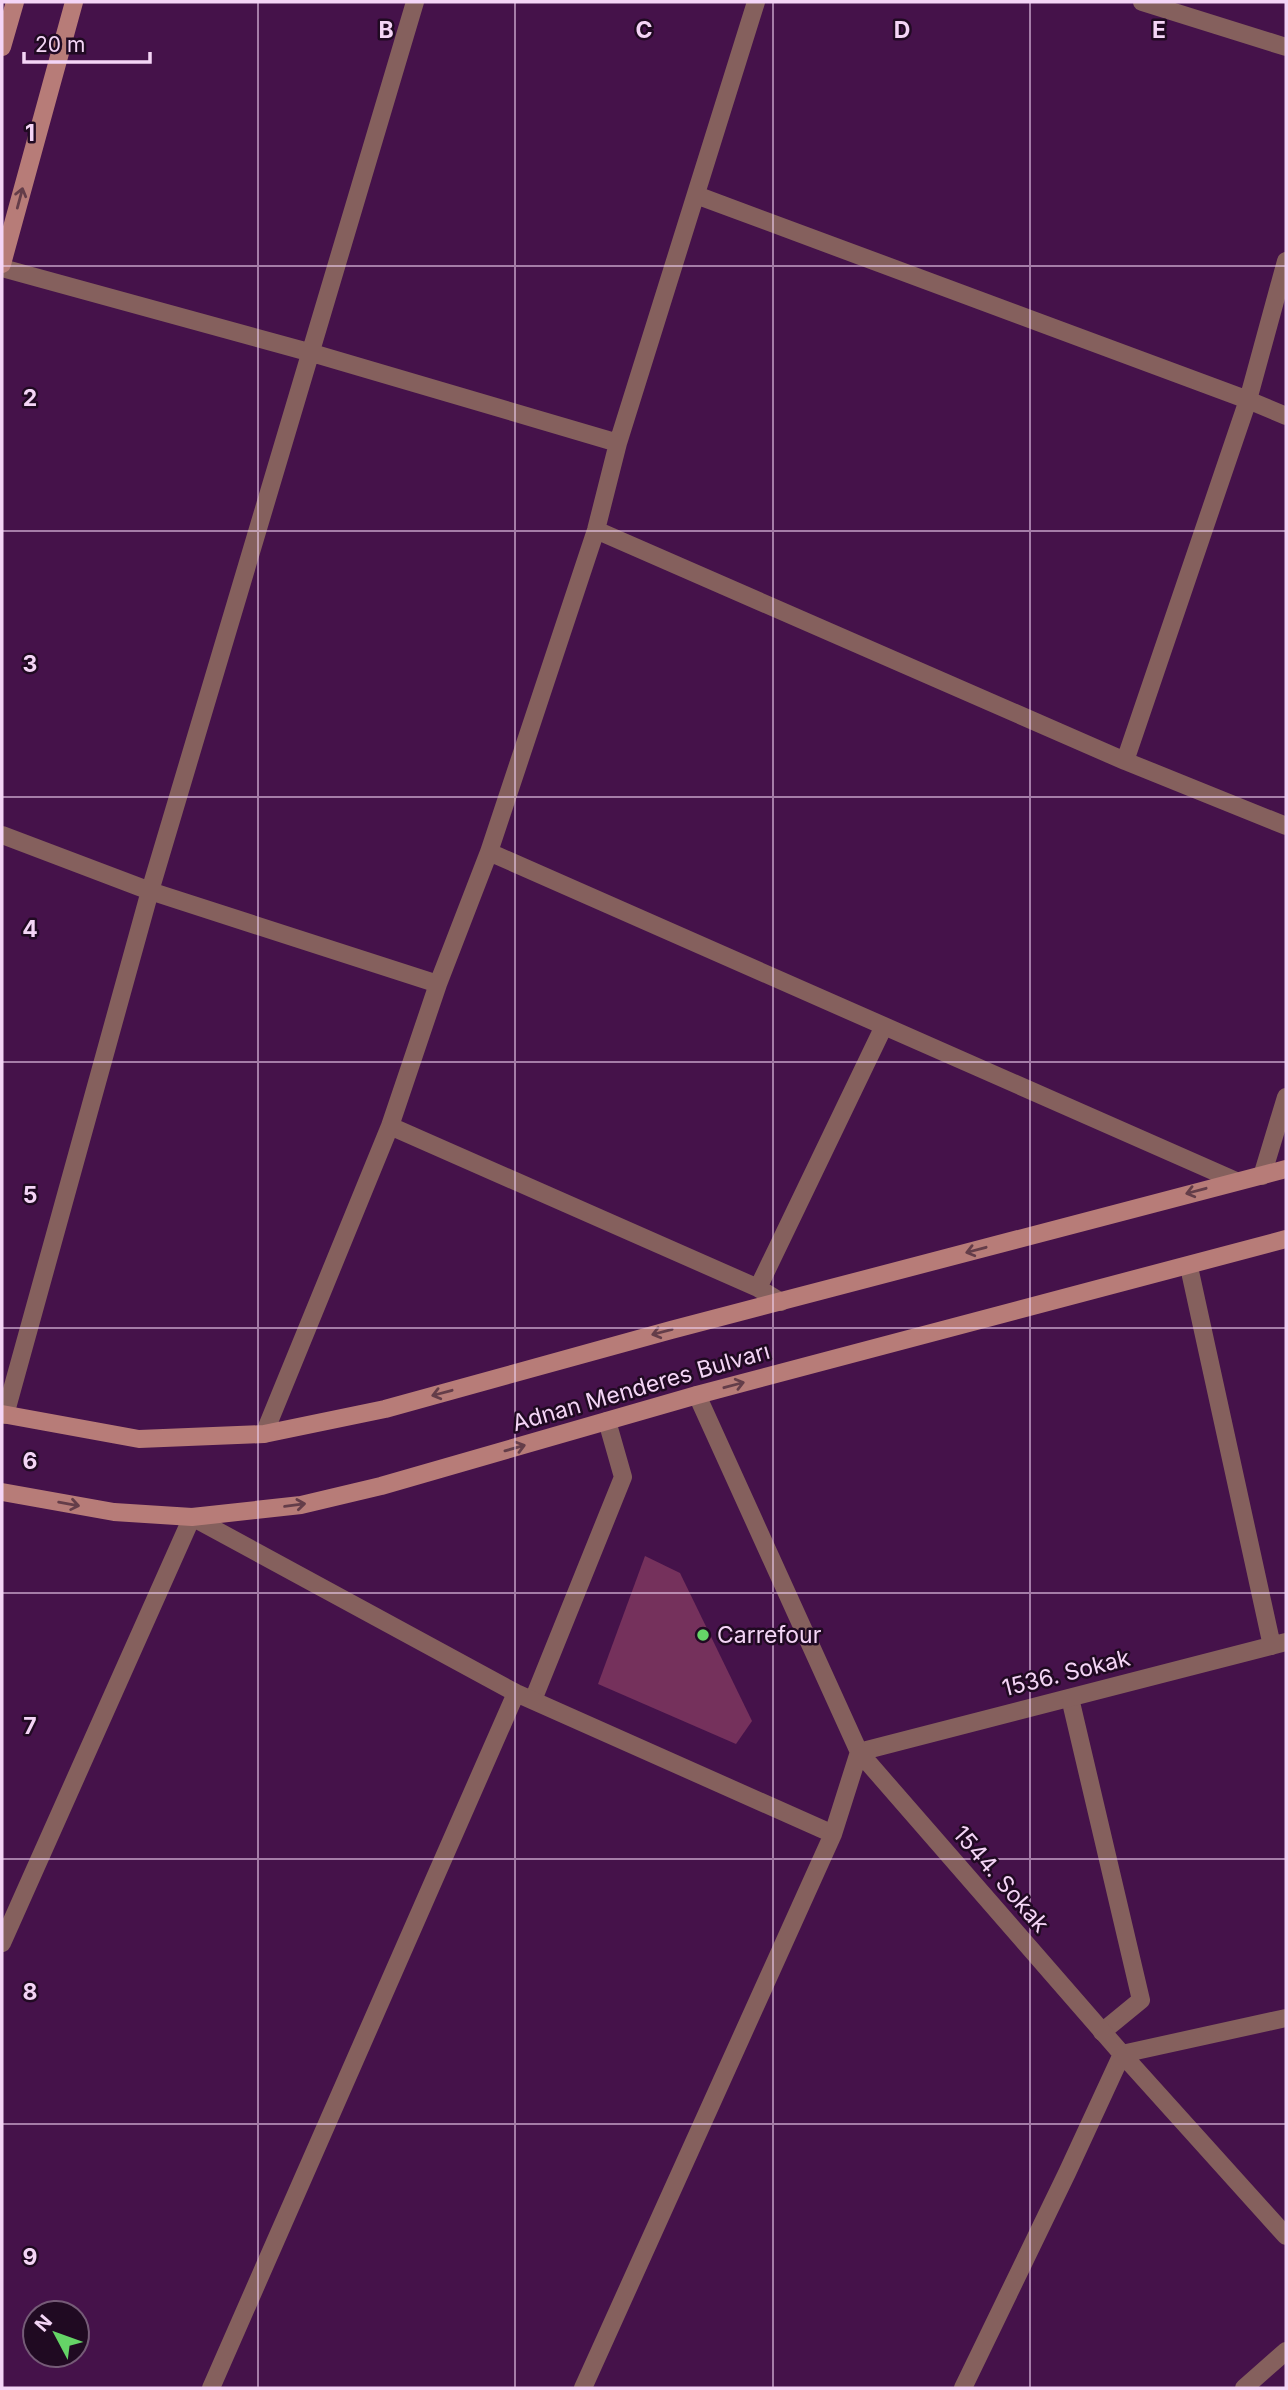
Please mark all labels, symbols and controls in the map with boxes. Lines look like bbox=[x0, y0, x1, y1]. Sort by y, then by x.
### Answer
text: B bbox=[378, 16, 394, 44]
text: C bbox=[635, 16, 653, 44]
text: D bbox=[894, 16, 910, 44]
text: E bbox=[1152, 16, 1166, 44]
scale bar bbox=[24, 21, 150, 65]
text: 20 m bbox=[35, 32, 85, 57]
text: 1 bbox=[25, 119, 35, 147]
one-way arrow bbox=[14, 188, 27, 210]
text: 2 bbox=[23, 384, 37, 412]
text: 3 bbox=[23, 650, 37, 678]
text: 4 bbox=[22, 915, 38, 943]
text: 5 bbox=[23, 1181, 37, 1209]
one-way arrow bbox=[1185, 1186, 1207, 1199]
one-way arrow bbox=[966, 1244, 988, 1257]
one-way arrow bbox=[651, 1326, 673, 1339]
street label: Adnan Menderes Bulvarı bbox=[509, 1337, 773, 1437]
one-way arrow bbox=[722, 1378, 744, 1391]
one-way arrow bbox=[432, 1387, 454, 1400]
one-way arrow bbox=[504, 1440, 526, 1453]
text: 6 bbox=[23, 1447, 37, 1475]
one-way arrow bbox=[57, 1498, 80, 1511]
one-way arrow bbox=[283, 1498, 306, 1511]
place label: Carrefour bbox=[717, 1621, 822, 1649]
marker: Carrefour bbox=[695, 1627, 711, 1643]
street label: 1536. Sokak bbox=[999, 1643, 1133, 1702]
text: 7 bbox=[23, 1712, 37, 1740]
street label: 1544. Sokak bbox=[947, 1820, 1055, 1938]
text: 8 bbox=[23, 1978, 37, 2006]
text: 9 bbox=[23, 2243, 37, 2271]
north arrow bbox=[21, 2299, 91, 2369]
text: N bbox=[30, 2310, 57, 2336]

